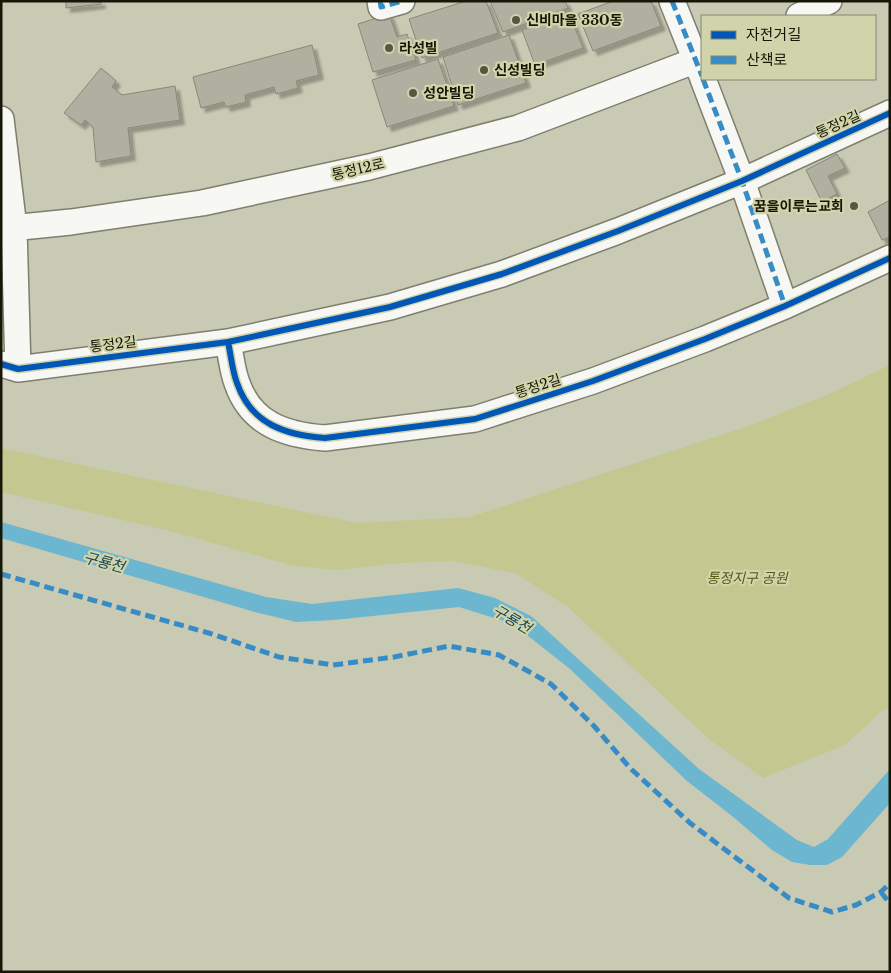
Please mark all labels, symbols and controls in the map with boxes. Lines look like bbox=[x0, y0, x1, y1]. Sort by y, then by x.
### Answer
place label: 신비마을 330동 bbox=[526, 11, 623, 29]
marker: 신비마을 330동 bbox=[510, 14, 522, 26]
legend bbox=[701, 15, 876, 80]
text: 자전거길 bbox=[746, 25, 801, 44]
place label: 라성빌 bbox=[399, 39, 438, 57]
marker: 라성빌 bbox=[383, 42, 395, 54]
text: 산책로 bbox=[746, 50, 787, 69]
place label: 신성빌딩 bbox=[494, 61, 546, 79]
marker: 신성빌딩 bbox=[478, 64, 490, 76]
place label: 성안빌딩 bbox=[423, 84, 475, 102]
marker: 성안빌딩 bbox=[407, 87, 419, 99]
street label: 통정2길 bbox=[813, 106, 863, 142]
street label: 통정12로 bbox=[330, 154, 386, 184]
place label: 꿈을이루는교회 bbox=[754, 197, 844, 215]
marker: 꿈을이루는교회 bbox=[848, 200, 860, 212]
street label: 통정2길 bbox=[88, 332, 138, 356]
street label: 통정2길 bbox=[513, 370, 563, 402]
water label: 구룡천 bbox=[82, 547, 129, 577]
park label: 통정지구 공원 bbox=[706, 569, 789, 587]
water label: 구룡천 bbox=[489, 600, 537, 639]

